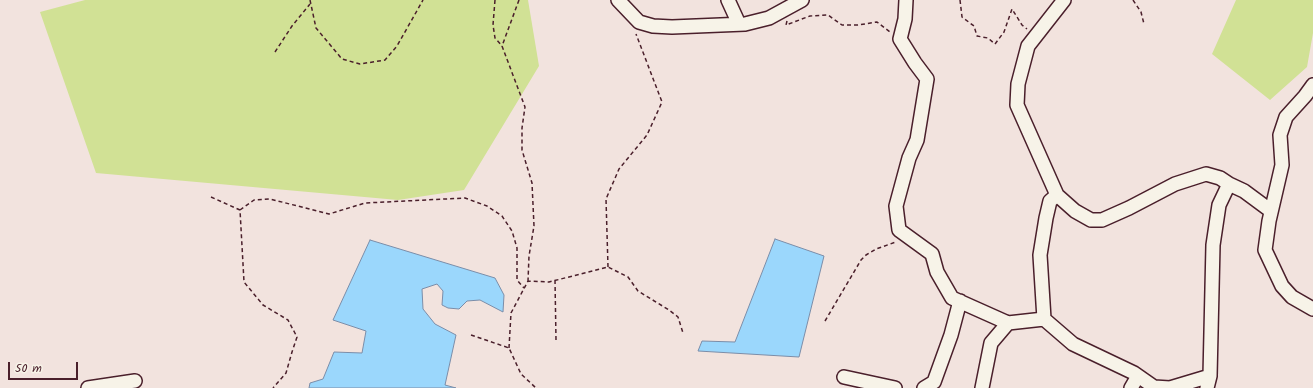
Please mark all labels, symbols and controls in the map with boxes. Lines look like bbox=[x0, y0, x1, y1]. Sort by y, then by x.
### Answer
scale bar bbox=[10, 354, 80, 380]
text: 50 m bbox=[15, 359, 42, 378]

